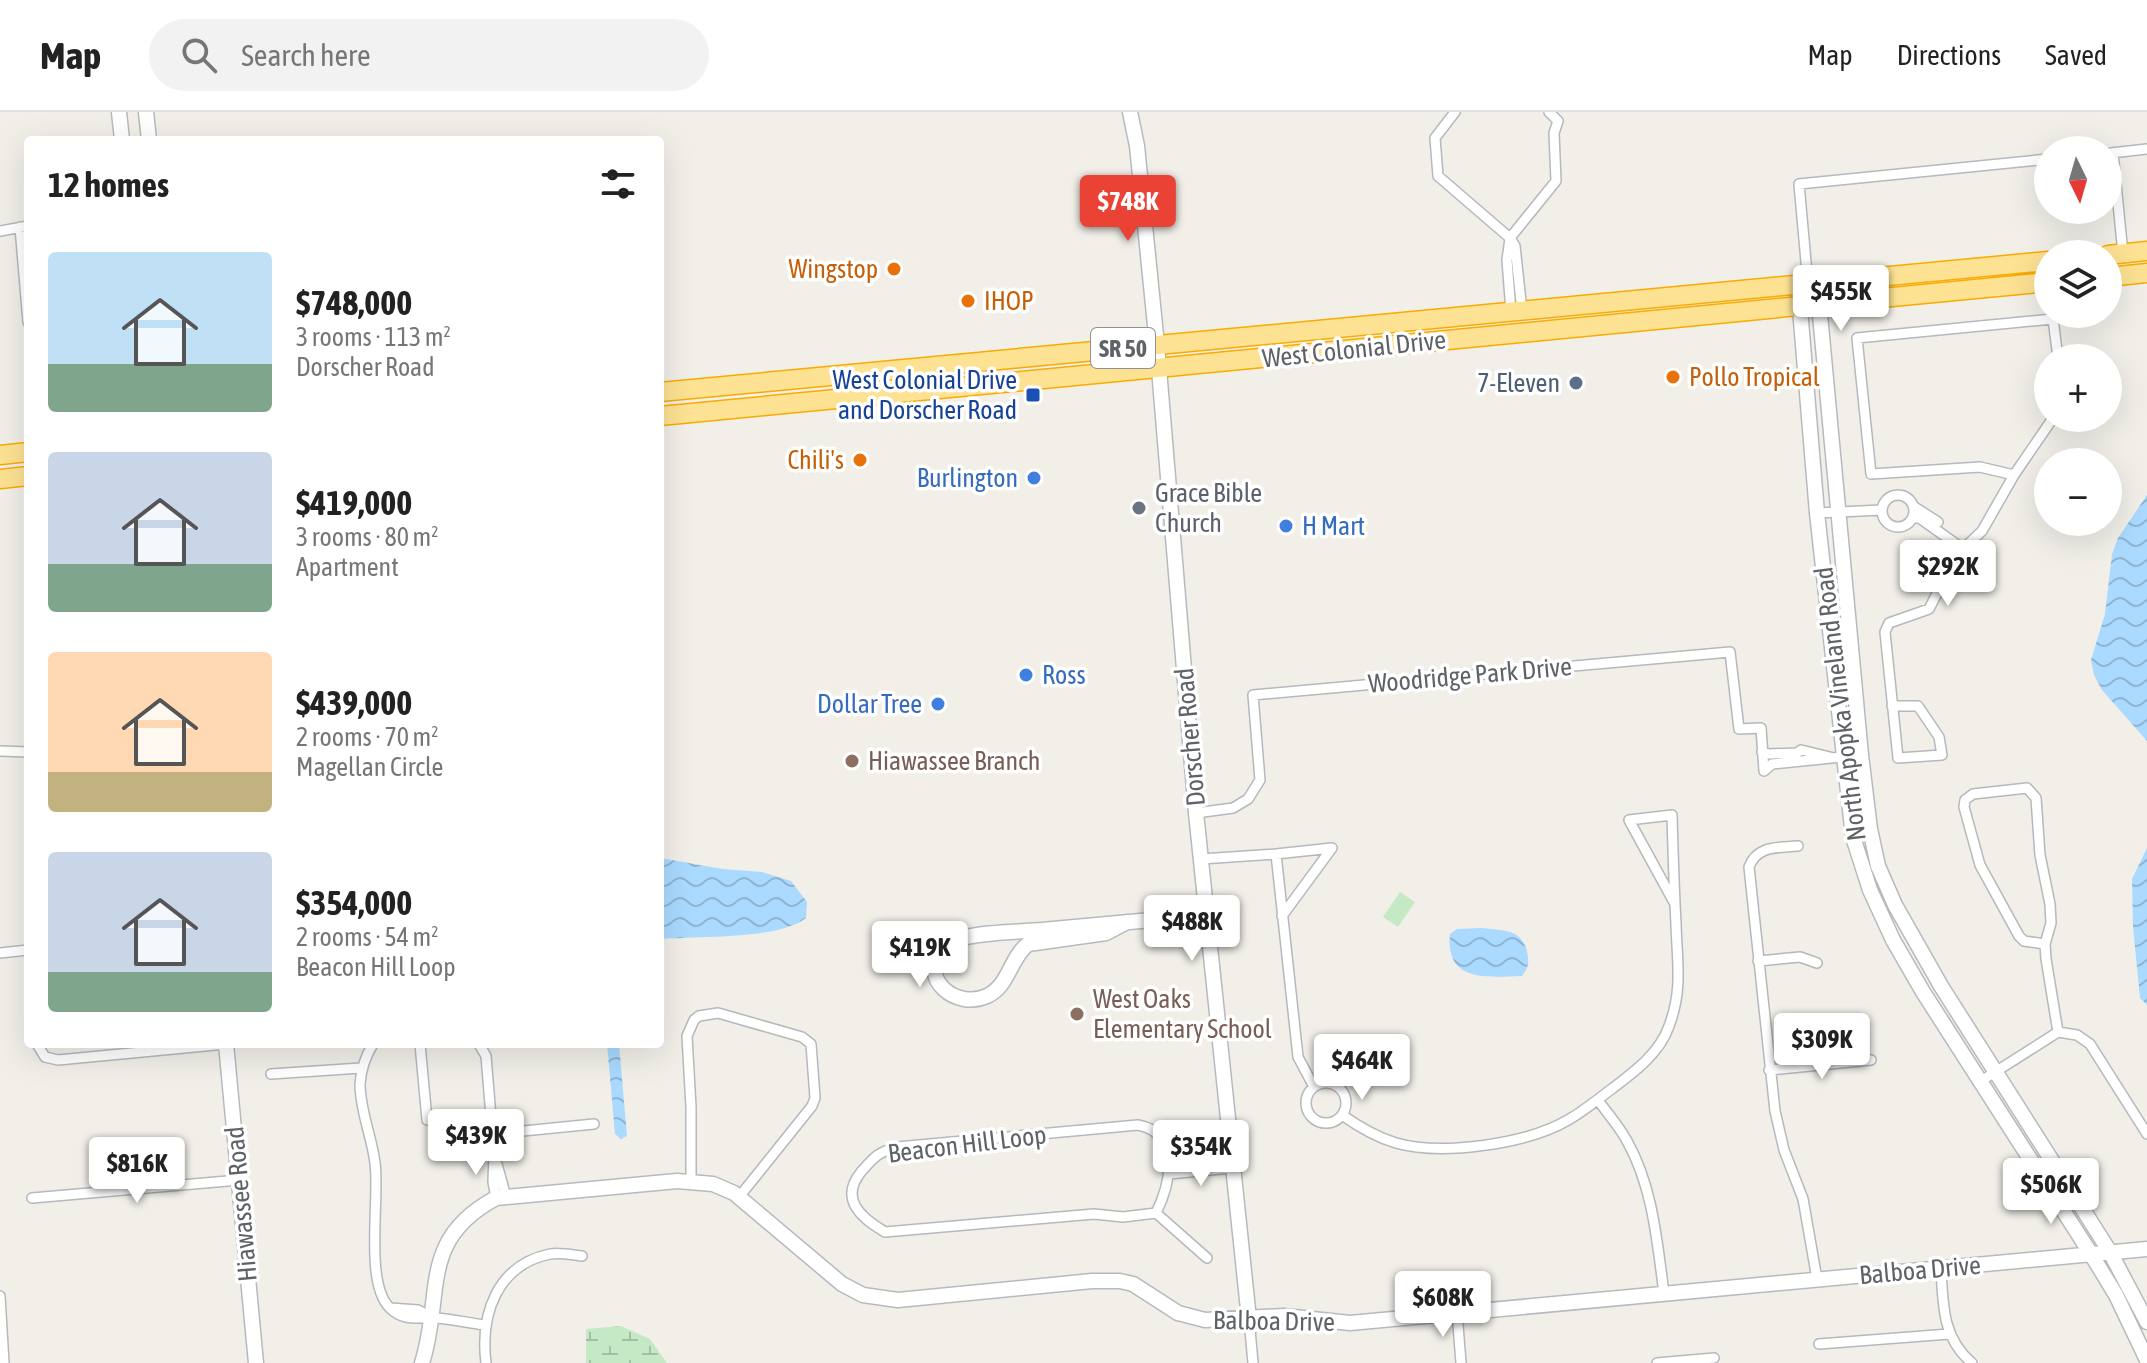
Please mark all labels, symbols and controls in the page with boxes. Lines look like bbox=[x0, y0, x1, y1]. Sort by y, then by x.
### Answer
search box bbox=[149, 19, 709, 91]
icon: search bbox=[177, 33, 221, 77]
text: Map bbox=[40, 34, 101, 77]
text: Search here bbox=[241, 38, 371, 72]
text: Map bbox=[1808, 39, 1853, 71]
text: Directions bbox=[1897, 39, 2001, 71]
text: Saved bbox=[2045, 39, 2107, 71]
north arrow bbox=[2034, 136, 2122, 224]
map controls bbox=[2034, 136, 2122, 536]
icon: filters bbox=[596, 162, 640, 206]
text: 12 homes bbox=[48, 165, 169, 204]
pin: $748K bbox=[1072, 175, 1184, 243]
text: $748K bbox=[1098, 186, 1158, 216]
button: layers bbox=[2034, 240, 2122, 328]
place label: Wingstop bbox=[788, 254, 878, 284]
marker: Wingstop bbox=[885, 260, 903, 278]
pin: $455K bbox=[1785, 265, 1897, 333]
text: $455K bbox=[1811, 276, 1871, 306]
text: $748,000 bbox=[296, 283, 412, 322]
icon: home bbox=[112, 284, 208, 380]
place label: IHOP bbox=[984, 286, 1034, 316]
marker: IHOP bbox=[959, 292, 977, 310]
text: 3 rooms · 113 m² bbox=[296, 322, 451, 352]
street label: West Colonial Drive bbox=[1261, 324, 1447, 374]
road number: SR 50 bbox=[1091, 328, 1155, 368]
button: + bbox=[2034, 344, 2122, 432]
text: Dorscher Road bbox=[296, 352, 435, 382]
place label: Pollo Tropical bbox=[1689, 362, 1820, 392]
place label: West Colonial Drive and Dorscher Road bbox=[833, 365, 1017, 425]
place label: 7-Eleven bbox=[1477, 368, 1560, 398]
marker: Pollo Tropical bbox=[1664, 368, 1682, 386]
marker: 7-Eleven bbox=[1567, 374, 1585, 392]
marker: West Colonial Drive and Dorscher Road bbox=[1024, 386, 1042, 404]
place label: Chili's bbox=[787, 445, 844, 475]
button: − bbox=[2034, 448, 2122, 536]
marker: Chili's bbox=[851, 451, 869, 469]
place label: Burlington bbox=[917, 463, 1018, 493]
marker: Burlington bbox=[1025, 469, 1043, 487]
place label: Grace Bible Church bbox=[1155, 478, 1262, 538]
text: $419,000 bbox=[296, 483, 412, 522]
icon: home bbox=[112, 484, 208, 580]
marker: Grace Bible Church bbox=[1130, 499, 1148, 517]
place label: H Mart bbox=[1302, 511, 1365, 541]
marker: H Mart bbox=[1277, 517, 1295, 535]
text: 3 rooms · 80 m² bbox=[296, 522, 438, 552]
pin: $292K bbox=[1892, 540, 2004, 608]
text: $292K bbox=[1918, 551, 1978, 581]
text: Apartment bbox=[296, 552, 399, 582]
street label: North Apopka Vineland Road bbox=[1808, 565, 1872, 843]
street label: Woodridge Park Drive bbox=[1367, 651, 1573, 699]
place label: Ross bbox=[1042, 660, 1086, 690]
marker: Ross bbox=[1017, 666, 1035, 684]
street label: Dorscher Road bbox=[1169, 667, 1211, 807]
text: $439,000 bbox=[296, 683, 412, 722]
icon: home bbox=[112, 684, 208, 780]
place label: Dollar Tree bbox=[817, 689, 922, 719]
marker: Dollar Tree bbox=[929, 695, 947, 713]
text: 2 rooms · 70 m² bbox=[296, 722, 438, 752]
place label: Hiawassee Branch bbox=[868, 746, 1040, 776]
text: Magellan Circle bbox=[296, 752, 443, 782]
marker: Hiawassee Branch bbox=[843, 752, 861, 770]
text: $354,000 bbox=[296, 883, 412, 922]
icon: home bbox=[112, 884, 208, 980]
pin: $488K bbox=[1136, 895, 1248, 963]
text: $488K bbox=[1162, 906, 1222, 936]
pin: $419K bbox=[864, 921, 976, 989]
text: 2 rooms · 54 m² bbox=[296, 922, 438, 952]
text: $419K bbox=[890, 932, 950, 962]
text: Beacon Hill Loop bbox=[296, 952, 455, 982]
place label: West Oaks Elementary School bbox=[1093, 984, 1272, 1044]
marker: West Oaks Elementary School bbox=[1068, 1005, 1086, 1023]
pin: $309K bbox=[1766, 1013, 1878, 1081]
text: $309K bbox=[1792, 1024, 1852, 1054]
pin: $464K bbox=[1306, 1034, 1418, 1102]
text: $464K bbox=[1332, 1045, 1392, 1075]
pin: $439K bbox=[420, 1109, 532, 1177]
street label: Beacon Hill Loop bbox=[886, 1119, 1048, 1169]
text: $439K bbox=[446, 1120, 506, 1150]
pin: $354K bbox=[1145, 1120, 1257, 1188]
street label: Hiawassee Road bbox=[219, 1125, 263, 1283]
text: $354K bbox=[1171, 1131, 1231, 1161]
pin: $816K bbox=[81, 1137, 193, 1205]
text: $816K bbox=[107, 1148, 167, 1178]
pin: $506K bbox=[1995, 1158, 2107, 1226]
text: $506K bbox=[2021, 1169, 2081, 1199]
street label: Balboa Drive bbox=[1858, 1250, 1982, 1290]
pin: $608K bbox=[1387, 1271, 1499, 1339]
text: $608K bbox=[1413, 1282, 1473, 1312]
street label: Balboa Drive bbox=[1213, 1305, 1335, 1337]

